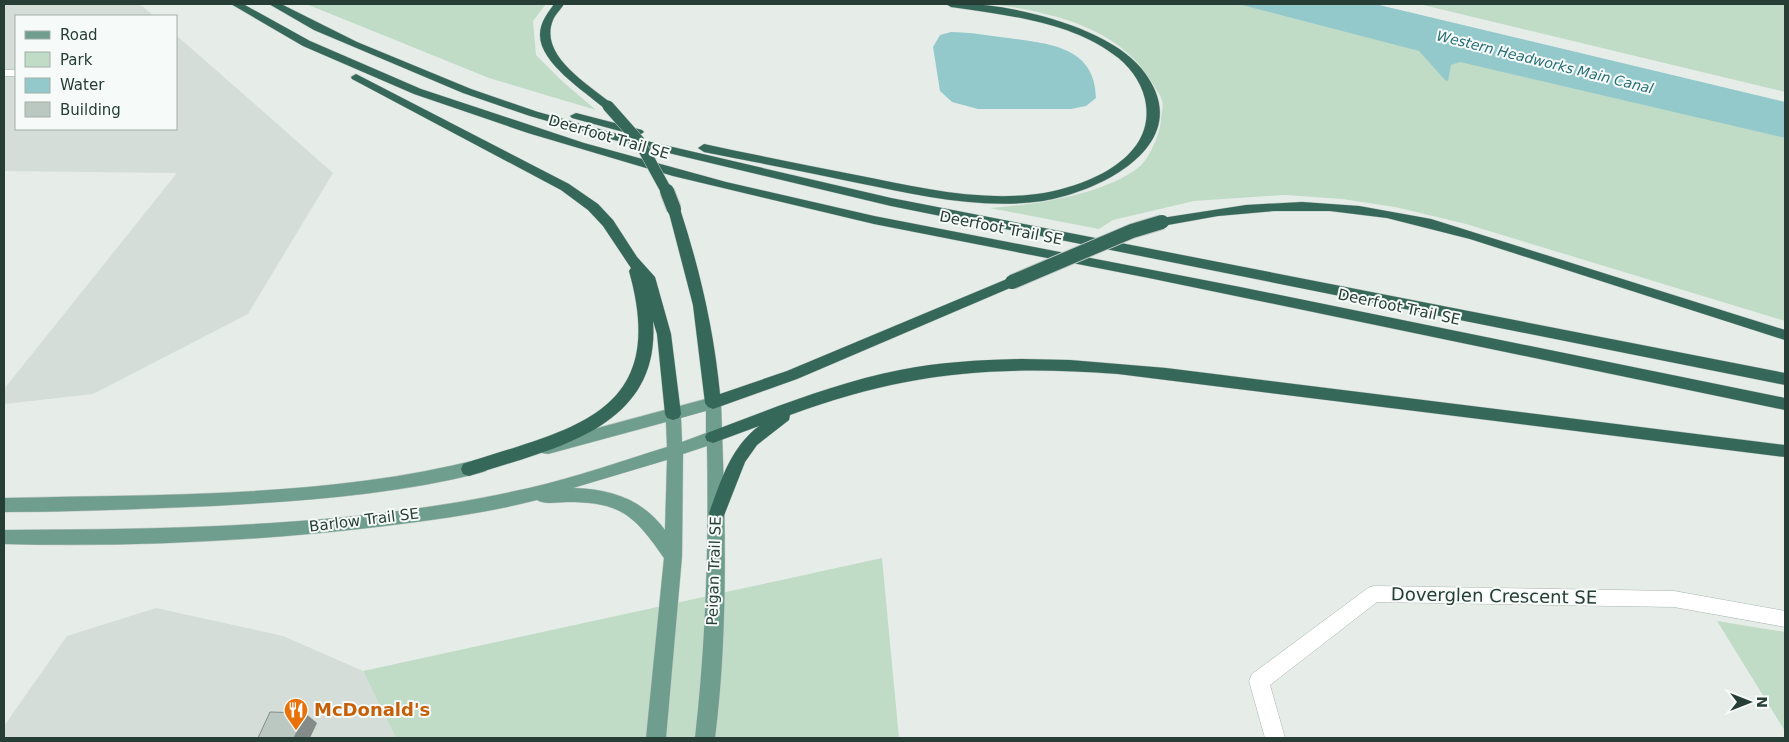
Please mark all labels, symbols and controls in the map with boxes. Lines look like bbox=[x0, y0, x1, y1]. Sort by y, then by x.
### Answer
legend bbox=[15, 15, 178, 130]
text: Road bbox=[60, 26, 98, 44]
water label: Western Headworks Main Canal bbox=[1435, 27, 1655, 97]
text: Park bbox=[60, 51, 93, 69]
text: Water bbox=[60, 76, 105, 94]
text: Building bbox=[60, 101, 121, 119]
street label: Deerfoot Trail SE bbox=[546, 111, 672, 163]
street label: Deerfoot Trail SE bbox=[938, 207, 1064, 249]
street label: Deerfoot Trail SE bbox=[1336, 285, 1462, 329]
street label: Barlow Trail SE bbox=[308, 504, 420, 536]
street label: Peigan Trail SE bbox=[703, 516, 725, 626]
street label: Doverglen Crescent SE bbox=[1391, 583, 1597, 608]
north arrow bbox=[1724, 677, 1774, 727]
text: N bbox=[1754, 696, 1770, 708]
restaurant icon: McDonald's bbox=[283, 697, 309, 731]
place label: McDonald's bbox=[314, 699, 430, 720]

